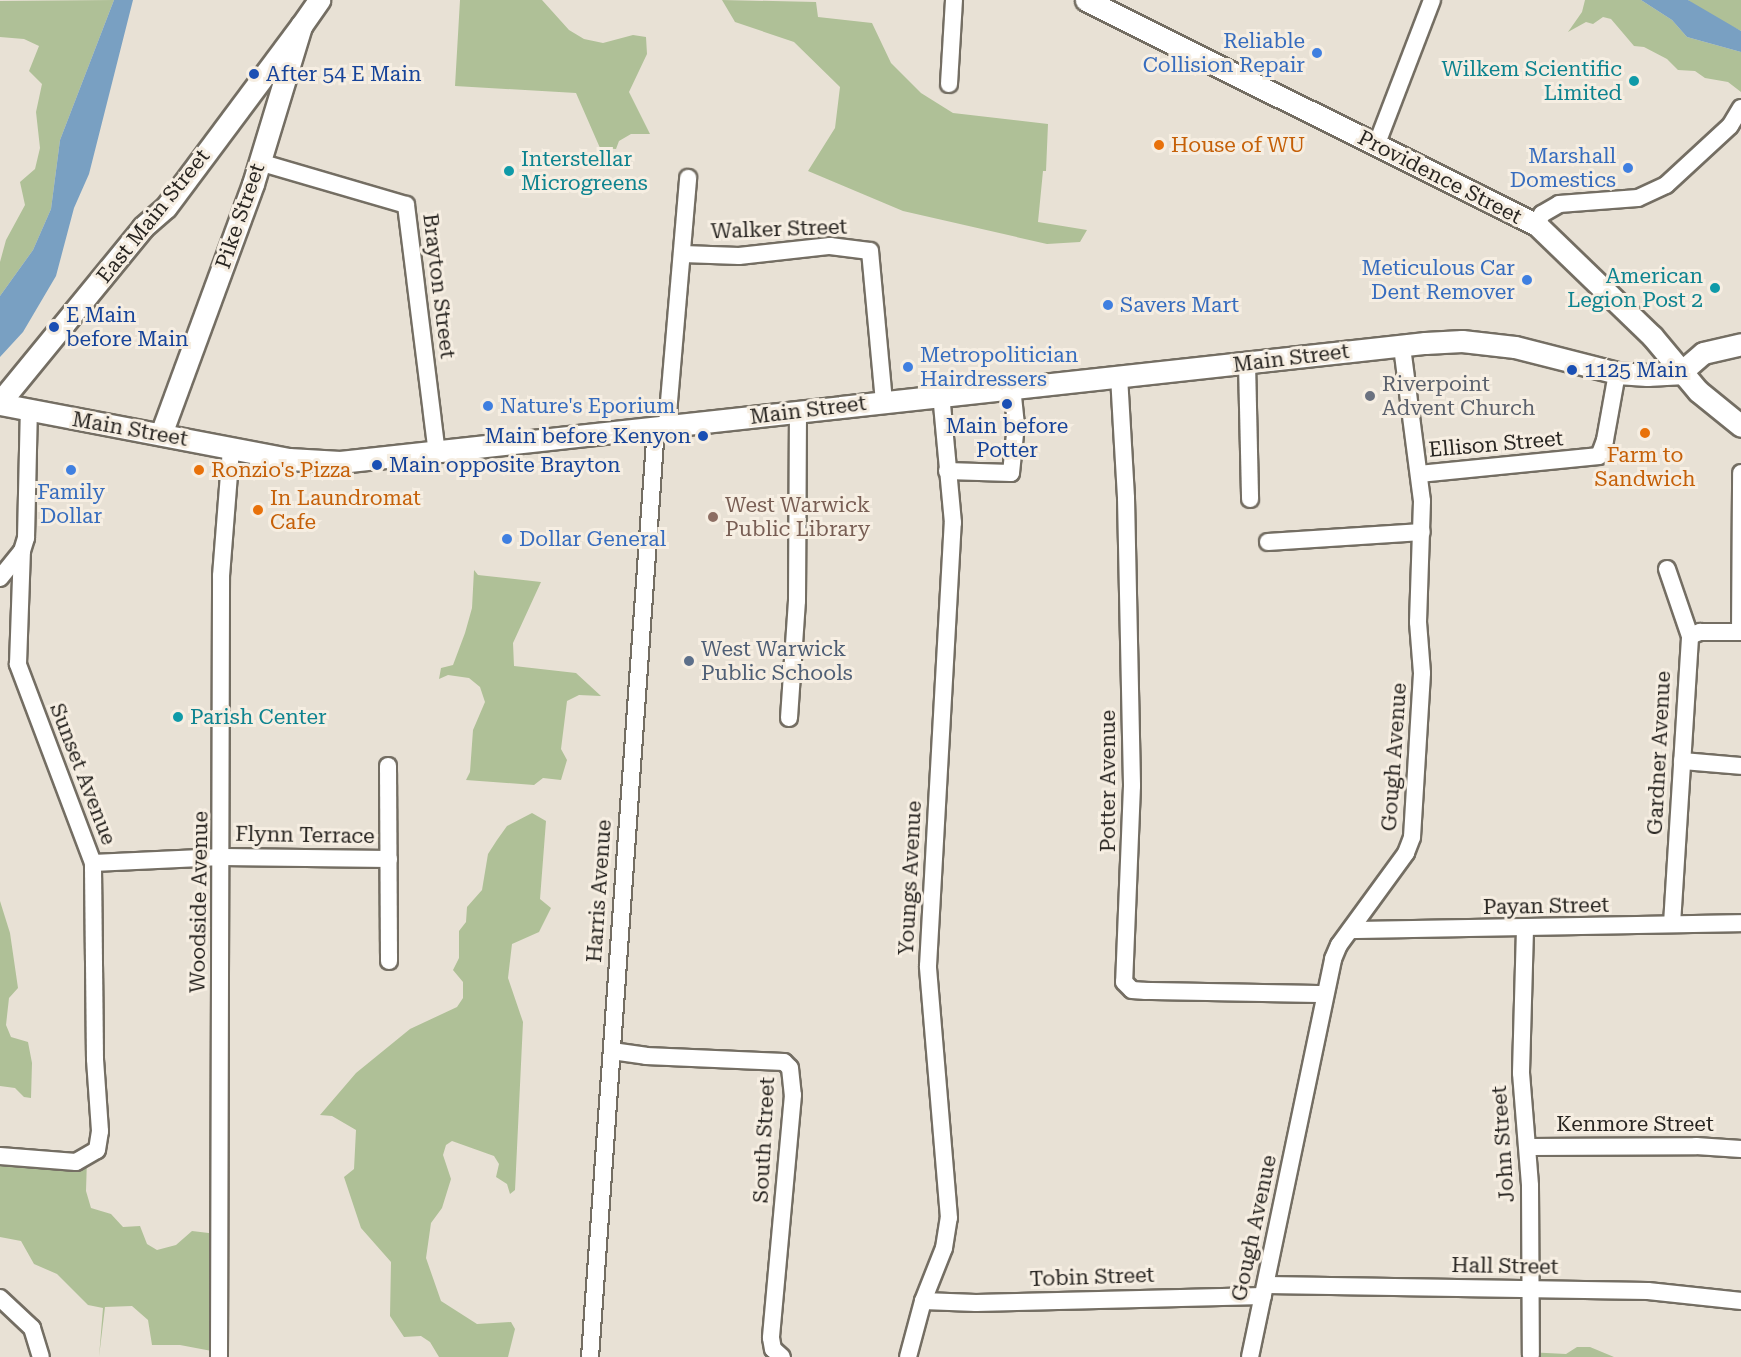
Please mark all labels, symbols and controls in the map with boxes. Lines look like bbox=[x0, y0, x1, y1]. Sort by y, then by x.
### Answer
place label: Reliable Collision Repair bbox=[1143, 28, 1305, 78]
marker: Reliable Collision Repair bbox=[1310, 46, 1324, 60]
place label: Wilkem Scientific Limited bbox=[1442, 56, 1622, 106]
place label: After 54 E Main bbox=[266, 61, 421, 87]
marker: After 54 E Main bbox=[247, 67, 261, 81]
marker: Wilkem Scientific Limited bbox=[1627, 74, 1641, 88]
street label: Providence Street bbox=[1354, 125, 1526, 229]
place label: House of WU bbox=[1171, 132, 1305, 158]
marker: House of WU bbox=[1152, 138, 1166, 152]
place label: Marshall Domestics bbox=[1510, 143, 1616, 193]
street label: East Main Street bbox=[91, 144, 215, 288]
place label: Interstellar Microgreens bbox=[521, 146, 648, 196]
street label: Pike Street bbox=[210, 160, 270, 272]
marker: Marshall Domestics bbox=[1621, 161, 1635, 175]
marker: Interstellar Microgreens bbox=[502, 164, 516, 178]
street label: Brayton Street bbox=[418, 212, 460, 360]
street label: Walker Street bbox=[710, 214, 848, 244]
place label: Meticulous Car Dent Remover bbox=[1361, 255, 1515, 305]
place label: American Legion Post 2 bbox=[1567, 263, 1703, 313]
marker: Meticulous Car Dent Remover bbox=[1520, 273, 1534, 287]
marker: American Legion Post 2 bbox=[1708, 281, 1722, 295]
place label: Savers Mart bbox=[1120, 292, 1239, 318]
marker: Savers Mart bbox=[1101, 298, 1115, 312]
place label: E Main before Main bbox=[66, 302, 189, 352]
marker: E Main before Main bbox=[47, 320, 61, 334]
street label: Main Street bbox=[1231, 338, 1351, 378]
place label: Metropolitician Hairdressers bbox=[920, 342, 1078, 392]
place label: 1125 Main bbox=[1584, 357, 1688, 383]
marker: Metropolitician Hairdressers bbox=[901, 360, 915, 374]
marker: 1125 Main bbox=[1565, 363, 1579, 377]
place label: Riverpoint Advent Church bbox=[1382, 371, 1535, 421]
marker: Riverpoint Advent Church bbox=[1363, 389, 1377, 403]
street label: Main Street bbox=[748, 390, 868, 430]
place label: Nature's Eporium bbox=[500, 393, 675, 419]
marker: Main before Potter bbox=[1000, 397, 1014, 411]
marker: Nature's Eporium bbox=[481, 399, 495, 413]
street label: Main Street bbox=[70, 406, 190, 452]
place label: Main before Potter bbox=[946, 413, 1068, 463]
place label: Main before Kenyon bbox=[485, 423, 691, 449]
street label: Ellison Street bbox=[1428, 426, 1564, 462]
marker: Farm to Sandwich bbox=[1638, 426, 1652, 440]
marker: Main before Kenyon bbox=[696, 429, 710, 443]
place label: Farm to Sandwich bbox=[1595, 442, 1695, 492]
place label: Main opposite Brayton bbox=[389, 452, 621, 478]
place label: Ronzio's Pizza bbox=[211, 457, 351, 483]
marker: Main opposite Brayton bbox=[370, 458, 384, 472]
marker: Family Dollar bbox=[64, 463, 78, 477]
marker: Ronzio's Pizza bbox=[192, 463, 206, 477]
place label: Family Dollar bbox=[37, 479, 105, 529]
place label: In Laundromat Cafe bbox=[270, 485, 421, 535]
place label: West Warwick Public Library bbox=[725, 492, 870, 542]
marker: In Laundromat Cafe bbox=[251, 503, 265, 517]
marker: West Warwick Public Library bbox=[706, 510, 720, 524]
place label: Dollar General bbox=[519, 526, 666, 552]
marker: Dollar General bbox=[500, 532, 514, 546]
place label: West Warwick Public Schools bbox=[701, 636, 853, 686]
marker: West Warwick Public Schools bbox=[682, 654, 696, 668]
street label: Gardner Avenue bbox=[1642, 670, 1676, 836]
street label: Gough Avenue bbox=[1376, 682, 1412, 832]
street label: Sunset Avenue bbox=[44, 700, 122, 848]
place label: Parish Center bbox=[190, 704, 327, 730]
marker: Parish Center bbox=[171, 710, 185, 724]
street label: Potter Avenue bbox=[1095, 710, 1121, 852]
street label: Youngs Avenue bbox=[893, 800, 927, 956]
street label: Woodside Avenue bbox=[185, 811, 213, 993]
street label: Harris Avenue bbox=[581, 819, 617, 963]
street label: Flynn Terrace bbox=[235, 821, 375, 849]
street label: Payan Street bbox=[1483, 892, 1609, 920]
street label: South Street bbox=[748, 1076, 780, 1204]
street label: John Street bbox=[1486, 1085, 1520, 1203]
street label: Kenmore Street bbox=[1556, 1111, 1714, 1137]
street label: Gough Avenue bbox=[1226, 1153, 1282, 1303]
street label: Hall Street bbox=[1451, 1252, 1559, 1280]
street label: Tobin Street bbox=[1029, 1262, 1155, 1292]

